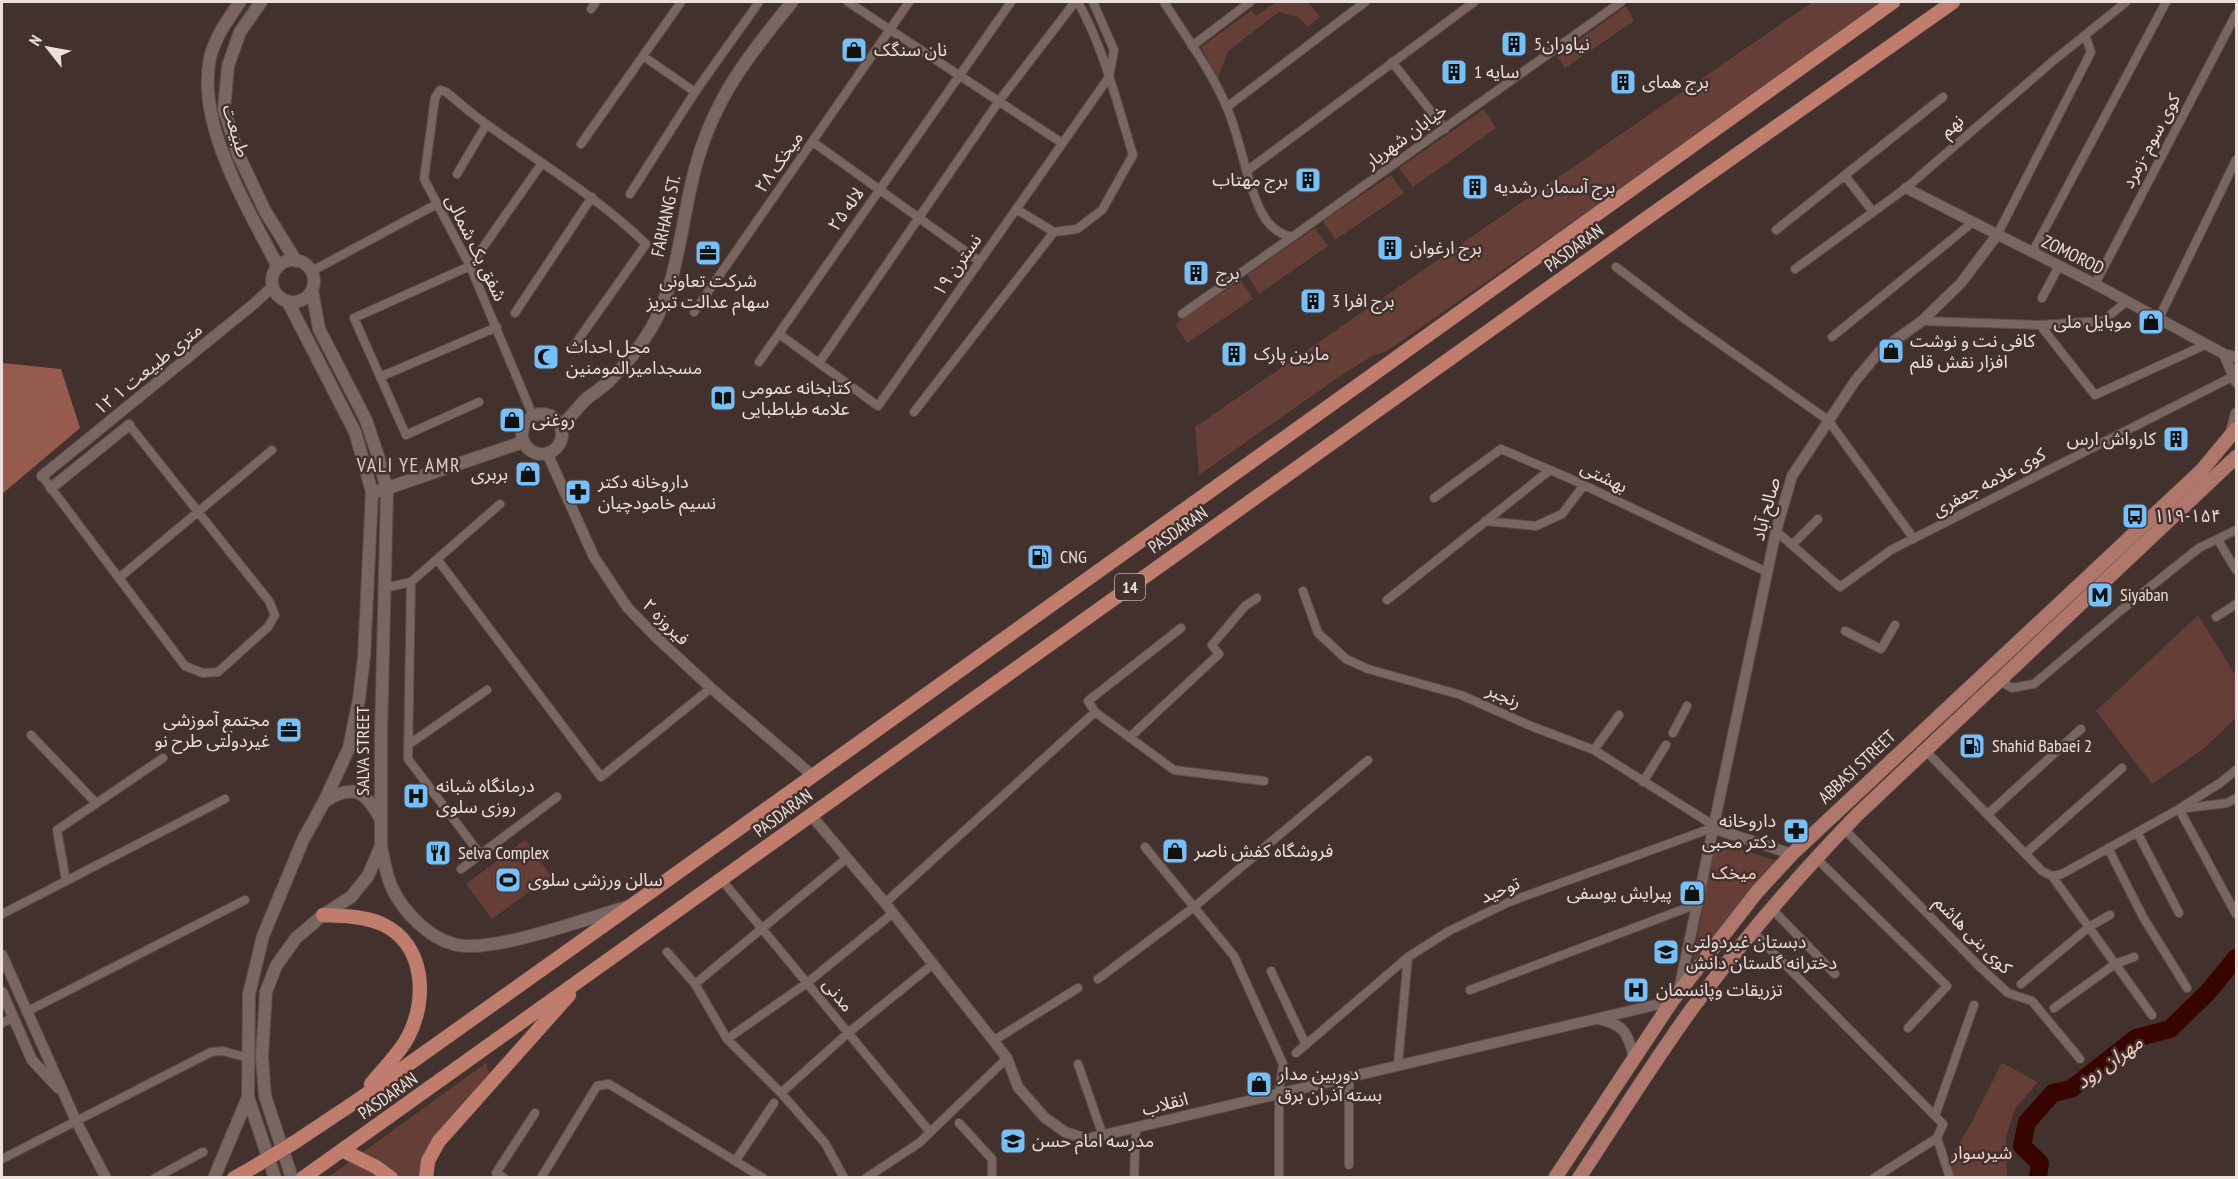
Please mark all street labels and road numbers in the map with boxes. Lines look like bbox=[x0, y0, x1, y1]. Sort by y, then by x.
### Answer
street label: کوی سوم -زمرد bbox=[2116, 89, 2188, 194]
street label: خیابان شهریار bbox=[1359, 98, 1451, 174]
street label: طبیعت bbox=[218, 102, 255, 160]
street label: نهم bbox=[1935, 109, 1970, 144]
street label: میخک ۲۸ bbox=[749, 127, 808, 197]
street label: FARHANG ST. bbox=[646, 173, 685, 259]
street label: لاله ۲۵ bbox=[822, 182, 869, 235]
street label: شفق یک شمالی bbox=[441, 191, 512, 305]
street label: PASDARAN bbox=[1540, 218, 1608, 277]
street label: نسترن ۱۹ bbox=[927, 229, 986, 300]
street label: ZOMOROD bbox=[2038, 230, 2108, 279]
street label: ۱۲ متری طبیعت ۱ bbox=[89, 318, 207, 420]
street label: کوی علامه جعفری bbox=[1928, 442, 2050, 521]
street label: بهشتی bbox=[1577, 455, 1631, 498]
street label: صالح آباد bbox=[1746, 475, 1787, 544]
street label: PASDARAN bbox=[1144, 501, 1212, 558]
road number: 14 bbox=[1115, 574, 1145, 600]
street label: فیروزه ٢ bbox=[638, 593, 695, 650]
street label: رنجبر bbox=[1482, 677, 1525, 713]
street label: SALVA STREET bbox=[351, 706, 374, 796]
street label: ABBASI STREET bbox=[1813, 725, 1900, 808]
street label: PASDARAN bbox=[749, 783, 817, 842]
street label: توحید bbox=[1477, 871, 1523, 908]
street label: کوی بنی هاشم bbox=[1928, 891, 2018, 980]
street label: مدنی bbox=[818, 973, 859, 1016]
street label: PASDARAN bbox=[354, 1067, 422, 1124]
street label: انقلاب bbox=[1139, 1087, 1190, 1120]

